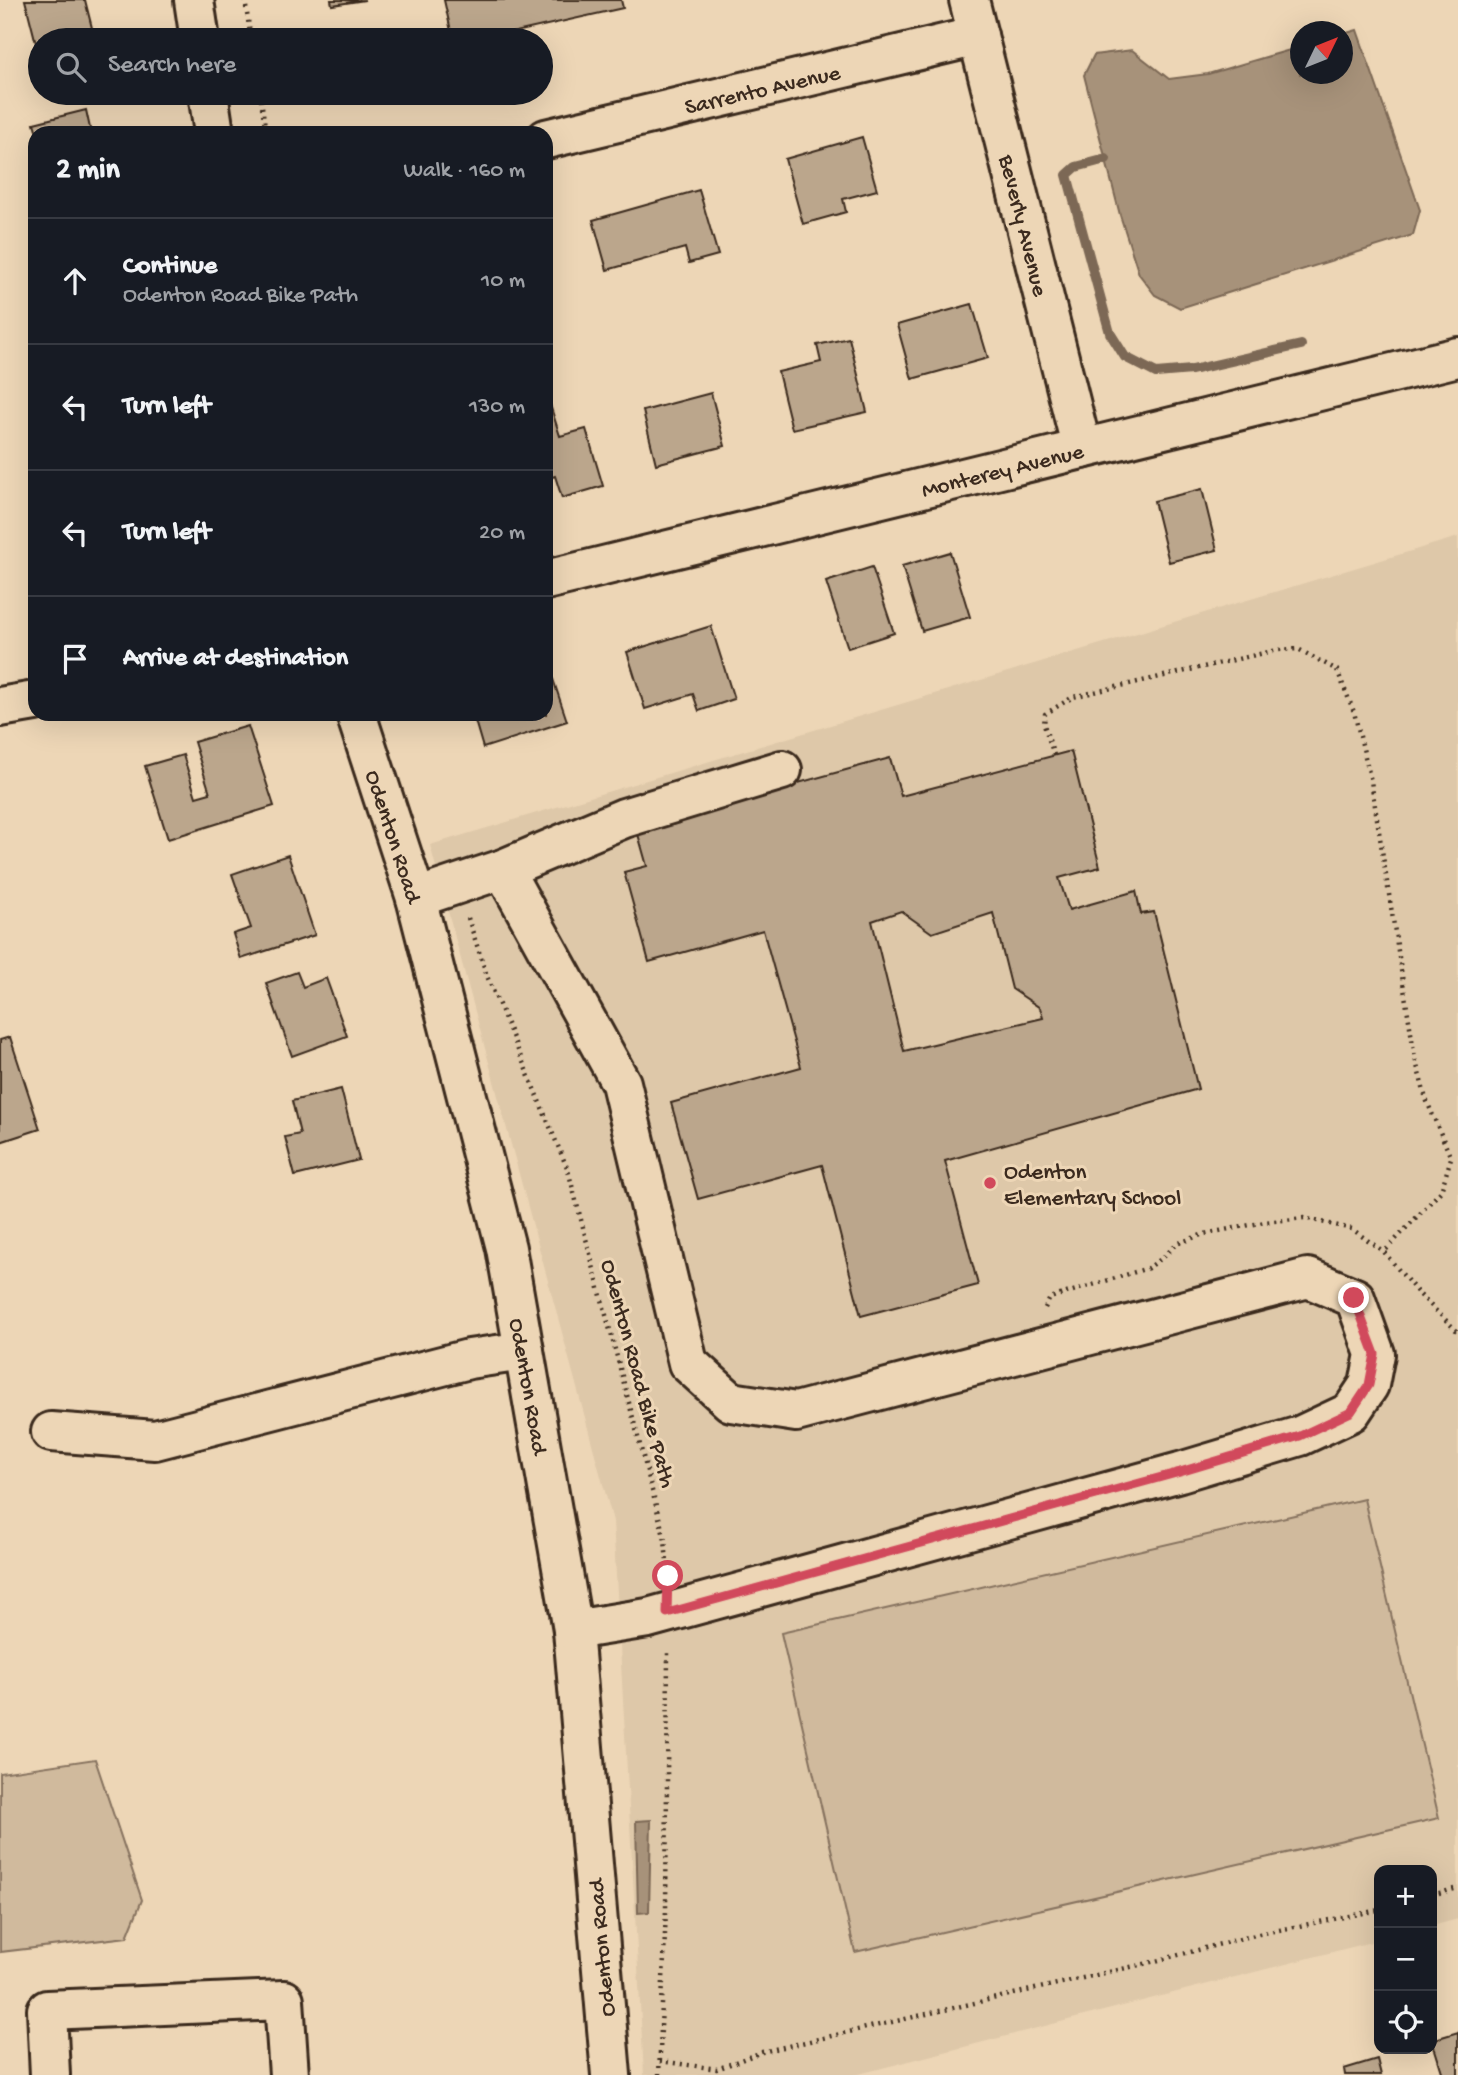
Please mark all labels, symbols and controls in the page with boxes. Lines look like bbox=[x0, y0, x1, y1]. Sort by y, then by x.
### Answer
north arrow bbox=[1290, 21, 1353, 84]
search box bbox=[28, 28, 553, 105]
icon: search bbox=[52, 48, 90, 86]
text: Search here bbox=[108, 51, 236, 82]
street label: Sarrento Avenue bbox=[683, 60, 844, 122]
street label: Beverly Avenue bbox=[991, 151, 1052, 300]
text: 2 min bbox=[56, 154, 120, 189]
text: Walk · 160 m bbox=[403, 158, 525, 185]
text: Continue bbox=[123, 252, 217, 283]
icon: ahead bbox=[56, 262, 94, 300]
text: 10 m bbox=[481, 268, 525, 295]
text: Odenton Road Bike Path bbox=[123, 283, 358, 310]
icon: left bbox=[56, 388, 94, 426]
text: Turn left bbox=[123, 392, 211, 423]
text: 130 m bbox=[469, 394, 525, 421]
street label: Monterey Avenue bbox=[919, 439, 1088, 506]
icon: left bbox=[56, 514, 94, 552]
text: Turn left bbox=[123, 518, 211, 549]
text: 20 m bbox=[479, 520, 525, 547]
icon: arrive bbox=[56, 640, 94, 678]
text: Arrive at destination bbox=[123, 644, 348, 675]
street label: Odenton Road bbox=[358, 767, 426, 908]
place label: Odenton Elementary School bbox=[1004, 1160, 1181, 1213]
marker: Odenton Elementary School bbox=[982, 1175, 998, 1191]
street label: Odenton Road Bike Path bbox=[593, 1257, 680, 1491]
route end bbox=[1338, 1282, 1369, 1313]
street label: Odenton Road bbox=[501, 1316, 552, 1458]
route start bbox=[652, 1560, 683, 1591]
map controls bbox=[1374, 1865, 1437, 2054]
button: + bbox=[1374, 1865, 1437, 1928]
street label: Odenton Road bbox=[584, 1876, 623, 2018]
button: − bbox=[1374, 1928, 1437, 1991]
button: locate bbox=[1374, 1991, 1437, 2054]

